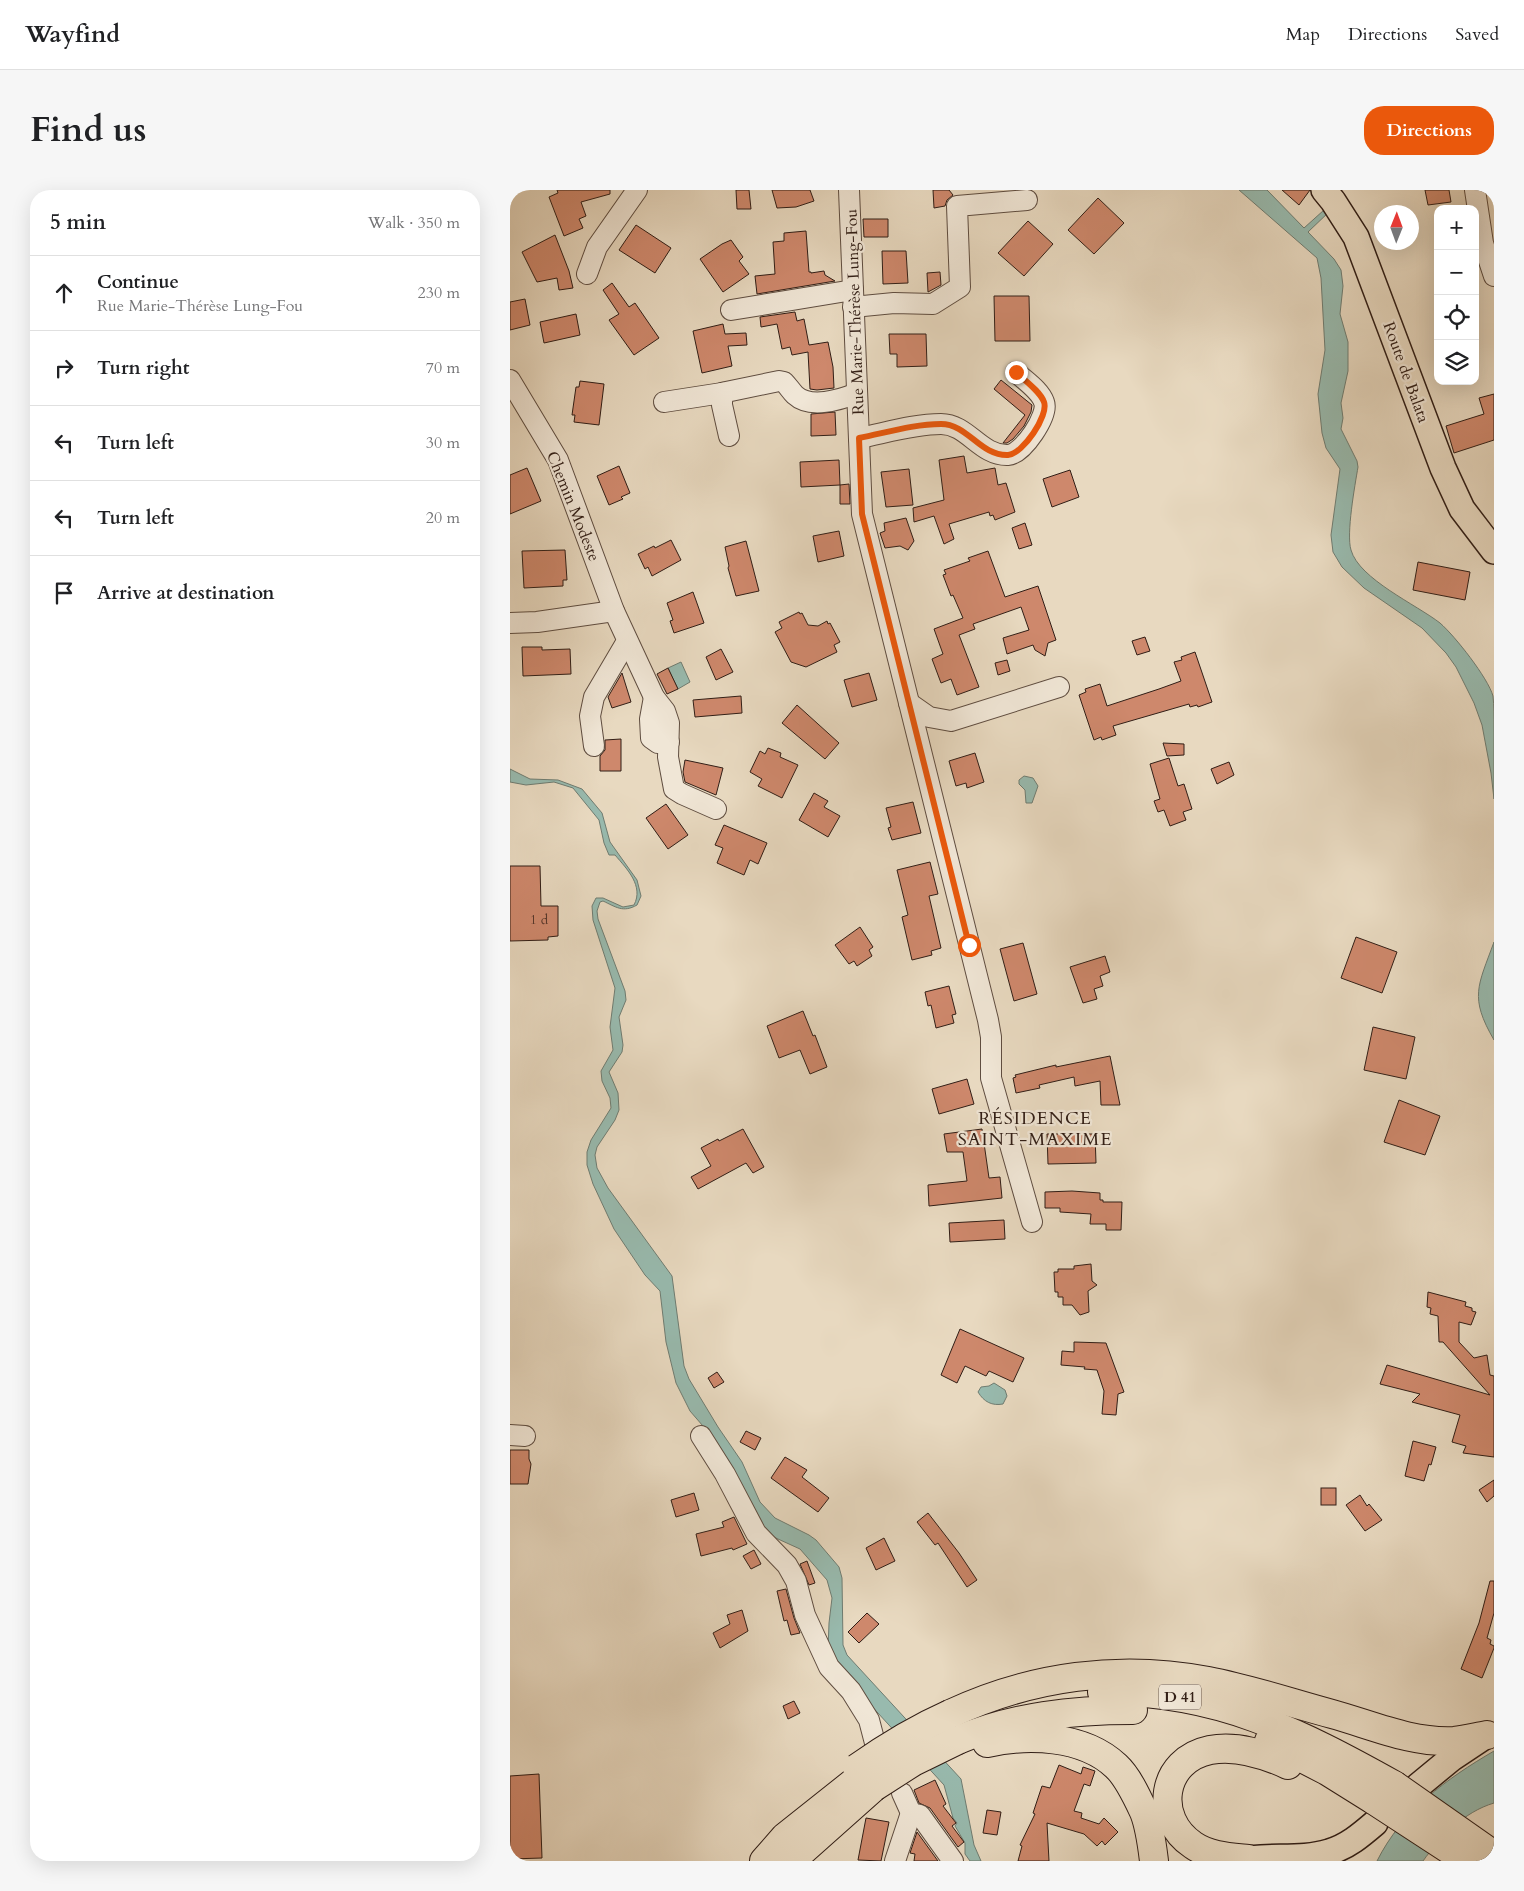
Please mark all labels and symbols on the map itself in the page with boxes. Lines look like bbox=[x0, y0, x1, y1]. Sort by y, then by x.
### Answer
north arrow bbox=[1374, 205, 1419, 250]
street label: Rue Marie-Thérèse Lung-Fou bbox=[840, 208, 870, 415]
street label: Route de Balata bbox=[1378, 319, 1435, 426]
route end bbox=[1005, 361, 1028, 384]
street label: Chemin Modeste bbox=[541, 448, 605, 565]
house number: 1 d bbox=[530, 910, 549, 929]
route start bbox=[958, 934, 981, 957]
district label: RÉSIDENCE SAINT-MAXIME bbox=[958, 1106, 1112, 1152]
road number: D 41 bbox=[1159, 1684, 1201, 1710]

